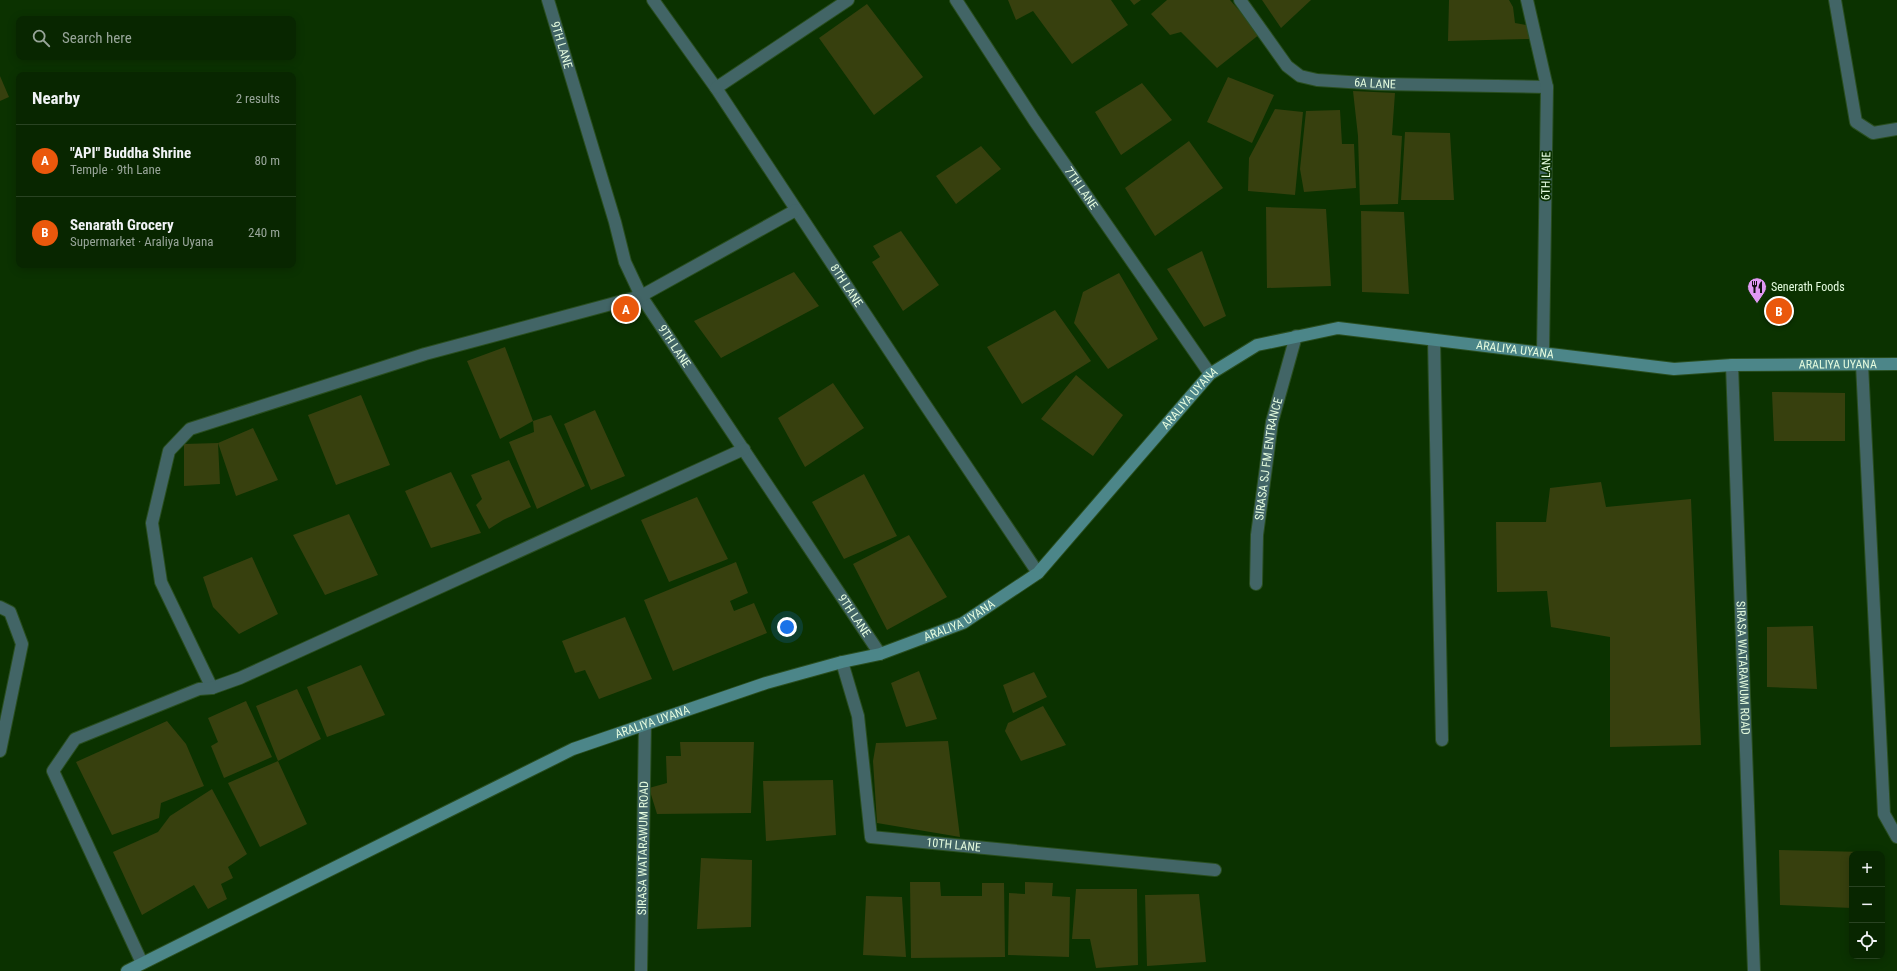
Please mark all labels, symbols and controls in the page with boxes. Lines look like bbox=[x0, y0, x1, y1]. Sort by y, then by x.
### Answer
search box bbox=[16, 16, 296, 60]
street label: 9TH LANE bbox=[548, 20, 575, 70]
icon: search bbox=[30, 27, 52, 49]
text: Search here bbox=[62, 29, 132, 47]
street label: 6A LANE bbox=[1354, 75, 1396, 91]
text: Nearby bbox=[32, 88, 80, 108]
text: 2 results bbox=[236, 91, 280, 106]
text: "API" Buddha Shrine bbox=[70, 144, 191, 162]
street label: 6TH LANE bbox=[1539, 152, 1553, 200]
text: A bbox=[41, 153, 49, 168]
text: 80 m bbox=[254, 153, 280, 168]
text: Temple · 9th Lane bbox=[70, 162, 161, 177]
street label: 7TH LANE bbox=[1062, 164, 1101, 212]
text: Senarath Grocery bbox=[70, 216, 174, 234]
text: B bbox=[41, 225, 49, 240]
text: 240 m bbox=[248, 225, 280, 240]
text: Supermarket · Araliya Uyana bbox=[70, 234, 214, 249]
street label: 8TH LANE bbox=[827, 261, 866, 310]
restaurant icon: Senerath Foods bbox=[1746, 276, 1768, 304]
place label: Senerath Foods bbox=[1771, 280, 1845, 294]
pin: A bbox=[613, 294, 639, 324]
pin: B bbox=[1766, 296, 1792, 326]
street label: 9TH LANE bbox=[655, 322, 694, 370]
street label: ARALIYA UYANA bbox=[1475, 338, 1555, 361]
street label: ARALIYA UYANA bbox=[1799, 357, 1877, 372]
street label: ARALIYA UYANA bbox=[1158, 364, 1220, 432]
street label: SIRASA SJ FM ENTRANCE bbox=[1252, 396, 1285, 521]
street label: 9TH LANE bbox=[835, 592, 874, 640]
street label: ARALIYA UYANA bbox=[922, 597, 997, 644]
street label: SIRASA WATARAWUM ROAD bbox=[1734, 601, 1752, 735]
your location bbox=[777, 617, 797, 637]
street label: ARALIYA UYANA bbox=[613, 703, 692, 741]
street label: SIRASA WATARAWUM ROAD bbox=[635, 781, 651, 915]
street label: 10TH LANE bbox=[926, 835, 981, 854]
map controls bbox=[1849, 851, 1885, 959]
button: + bbox=[1849, 851, 1885, 887]
button: − bbox=[1849, 887, 1885, 923]
button: locate bbox=[1849, 923, 1885, 959]

